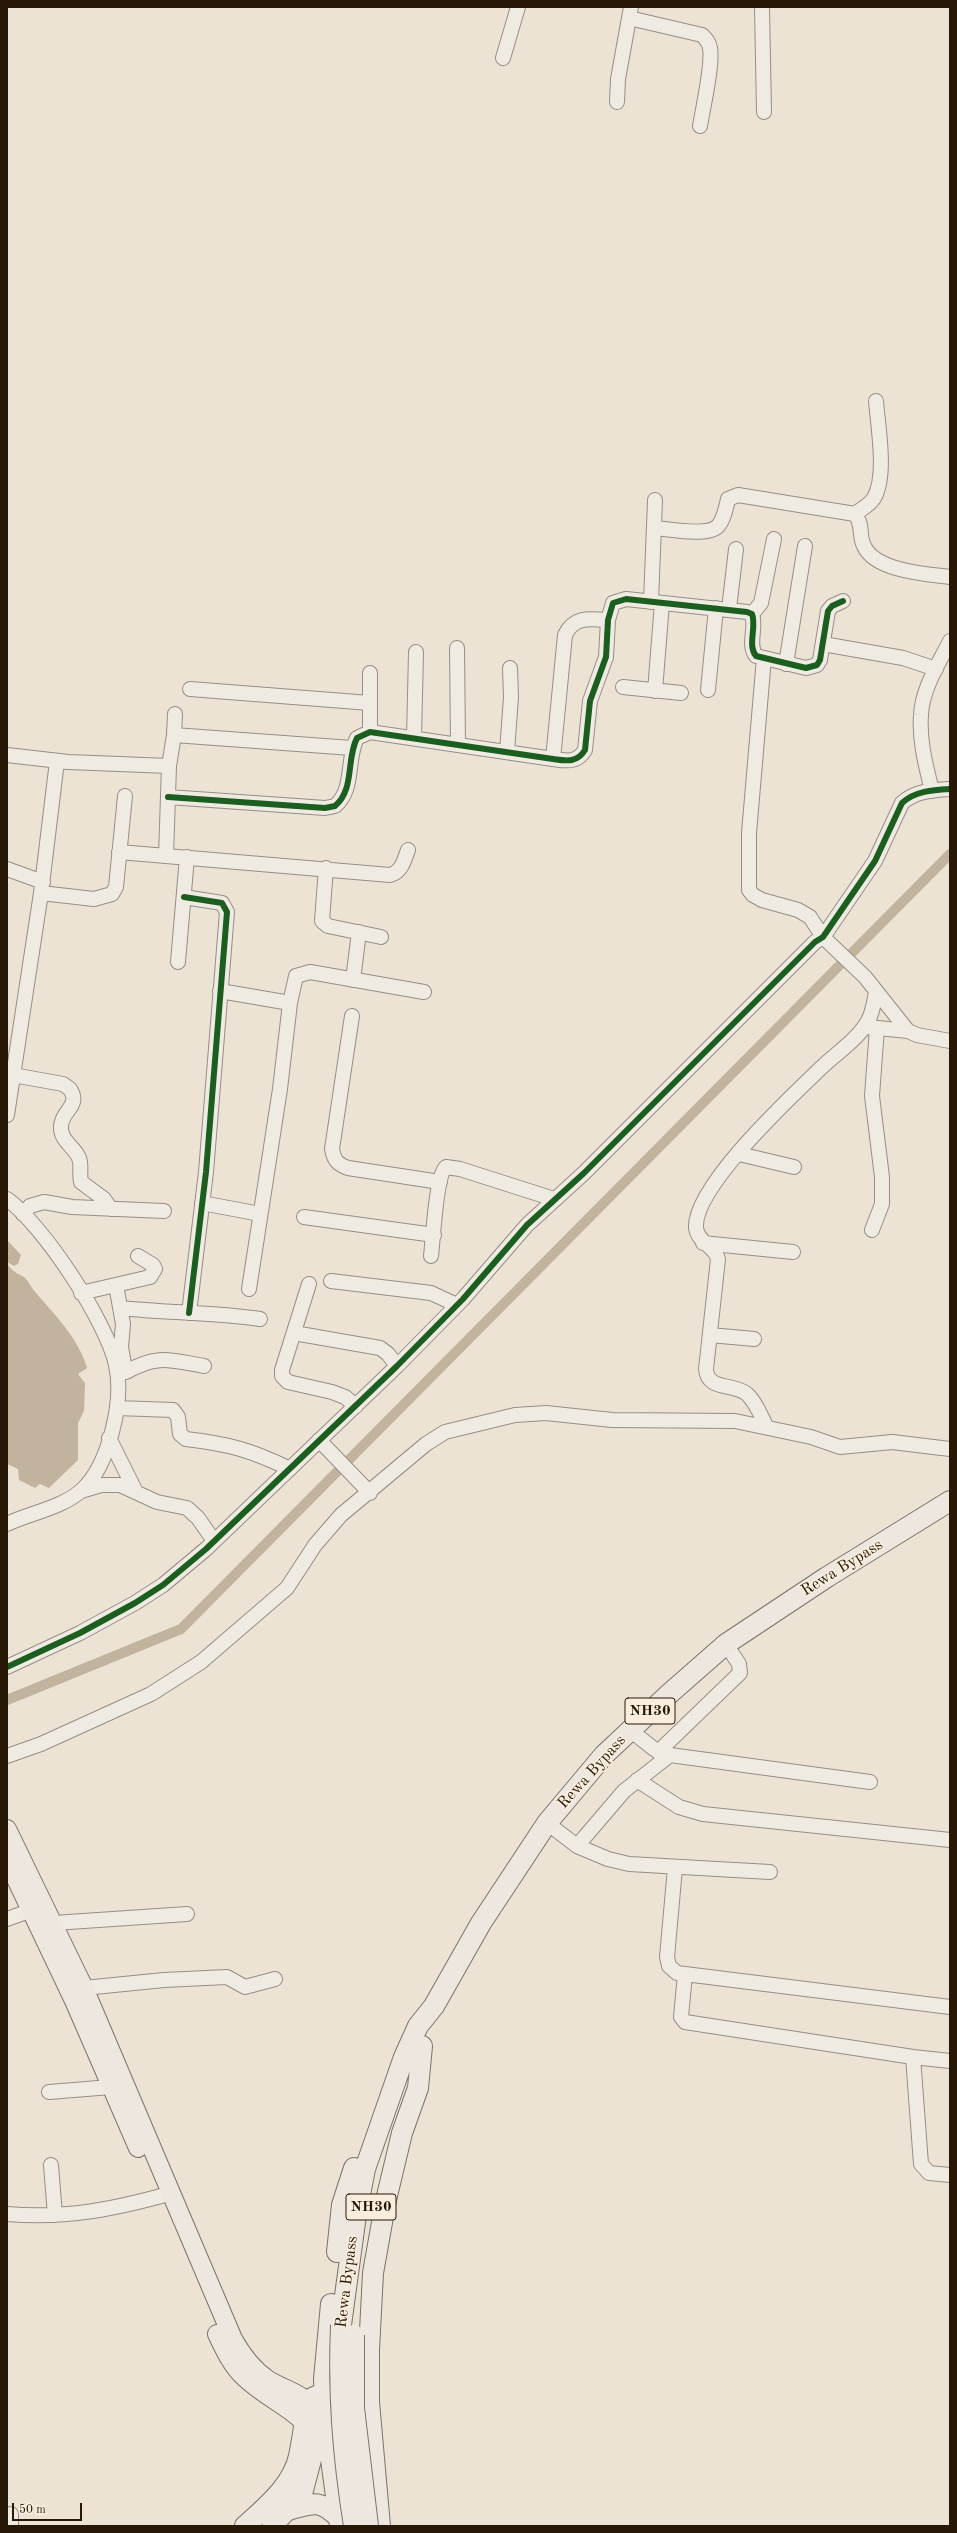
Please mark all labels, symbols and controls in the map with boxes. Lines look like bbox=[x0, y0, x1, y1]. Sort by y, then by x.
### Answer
street label: Rewa Bypass bbox=[798, 1535, 886, 1601]
road number: NH30 bbox=[625, 1698, 675, 1724]
street label: Rewa Bypass bbox=[554, 1731, 630, 1813]
road number: NH30 bbox=[346, 2194, 396, 2220]
street label: Rewa Bypass bbox=[332, 2235, 362, 2329]
scale bar bbox=[14, 2495, 84, 2521]
text: 50 m bbox=[19, 2504, 46, 2516]

